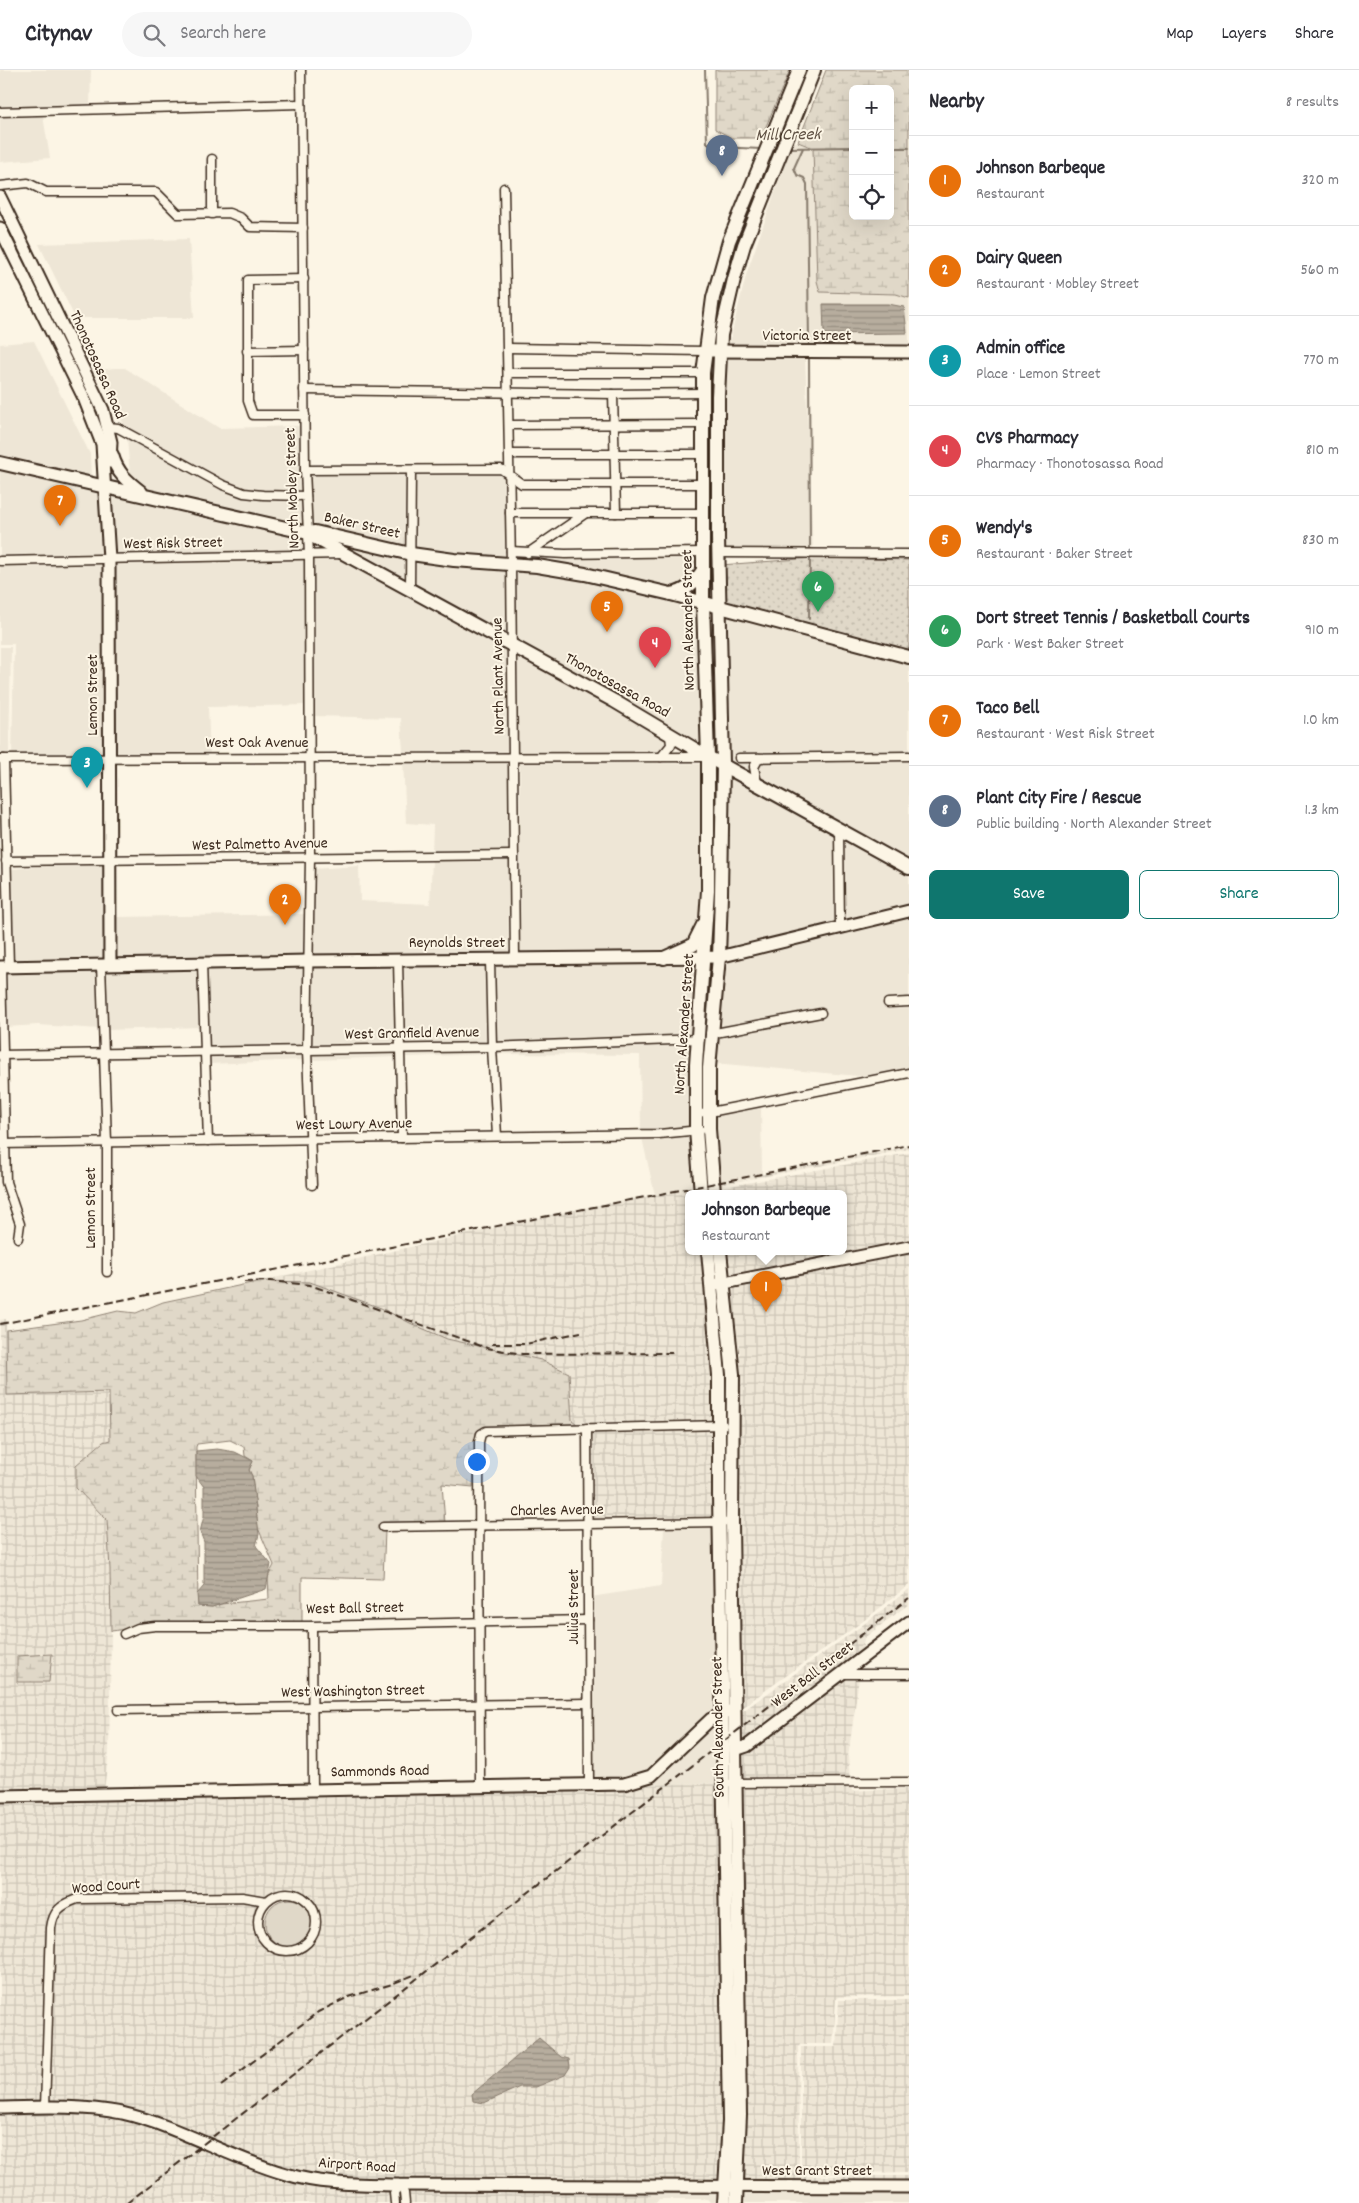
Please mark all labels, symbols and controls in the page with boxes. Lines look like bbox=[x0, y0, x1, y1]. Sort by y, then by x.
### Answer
search box bbox=[122, 12, 472, 57]
text: Citynav bbox=[25, 18, 92, 52]
icon: search bbox=[140, 21, 168, 49]
text: Search here bbox=[180, 21, 266, 48]
text: Map bbox=[1166, 22, 1193, 47]
text: Layers bbox=[1221, 22, 1267, 47]
text: Share bbox=[1295, 22, 1334, 47]
map controls bbox=[849, 85, 894, 220]
button: + bbox=[849, 85, 894, 130]
text: Nearby bbox=[929, 88, 984, 118]
text: 8 results bbox=[1286, 91, 1339, 114]
water label: Mill Creek bbox=[755, 123, 822, 149]
button: − bbox=[849, 130, 894, 175]
pin: 8 bbox=[706, 135, 738, 176]
text: Johnson Barbeque bbox=[976, 156, 1105, 183]
text: 1 bbox=[943, 169, 947, 192]
text: 320 m bbox=[1302, 169, 1339, 192]
button: locate bbox=[849, 175, 894, 220]
text: Restaurant bbox=[976, 183, 1045, 206]
text: Dairy Queen bbox=[976, 246, 1062, 273]
text: 2 bbox=[942, 259, 949, 282]
text: 560 m bbox=[1300, 259, 1339, 282]
text: Restaurant · Mobley Street bbox=[976, 273, 1139, 296]
street label: Thonotosassa Road bbox=[63, 307, 131, 423]
street label: Victoria Street bbox=[763, 325, 852, 348]
text: Admin office bbox=[976, 336, 1065, 363]
text: 3 bbox=[941, 349, 949, 372]
text: 770 m bbox=[1303, 349, 1339, 372]
text: Place · Lemon Street bbox=[976, 363, 1101, 386]
text: CVS Pharmacy bbox=[976, 426, 1078, 453]
street label: North Mobley Street bbox=[279, 427, 307, 549]
text: 4 bbox=[942, 439, 948, 462]
text: 810 m bbox=[1306, 439, 1339, 462]
text: Pharmacy · Thonotosassa Road bbox=[976, 453, 1164, 476]
pin: 7 bbox=[44, 485, 76, 526]
street label: Baker Street bbox=[322, 506, 402, 546]
text: Wendy's bbox=[976, 516, 1032, 543]
text: 5 bbox=[941, 529, 949, 552]
text: 830 m bbox=[1302, 529, 1339, 552]
street label: West Risk Street bbox=[123, 532, 223, 556]
text: Restaurant · Baker Street bbox=[976, 543, 1133, 566]
street label: North Alexander Street bbox=[676, 549, 702, 691]
pin: 6 bbox=[802, 571, 834, 612]
pin: 5 bbox=[591, 591, 623, 632]
text: Dort Street Tennis / Basketball Courts bbox=[976, 606, 1250, 633]
street label: North Plant Avenue bbox=[486, 617, 512, 735]
text: 6 bbox=[941, 619, 949, 642]
text: 910 m bbox=[1305, 619, 1339, 642]
pin: 4 bbox=[639, 627, 671, 668]
text: Park · West Baker Street bbox=[976, 633, 1124, 656]
street label: Thonotosassa Road bbox=[560, 648, 674, 724]
street label: Lemon Street bbox=[82, 654, 105, 736]
text: Taco Bell bbox=[976, 696, 1039, 723]
text: 7 bbox=[942, 709, 948, 732]
text: 1.0 km bbox=[1303, 709, 1339, 732]
text: Restaurant · West Risk Street bbox=[976, 723, 1155, 746]
street label: West Oak Avenue bbox=[205, 732, 309, 755]
pin: 3 bbox=[71, 747, 103, 788]
text: Plant City Fire / Rescue bbox=[976, 786, 1141, 813]
text: 8 bbox=[942, 799, 948, 822]
text: 1.3 km bbox=[1305, 799, 1339, 822]
text: Public building · North Alexander Street bbox=[976, 813, 1212, 836]
street label: West Palmetto Avenue bbox=[192, 832, 328, 858]
button: Save bbox=[929, 870, 1129, 919]
button: Share bbox=[1139, 870, 1339, 919]
pin: 2 bbox=[269, 884, 301, 925]
street label: Reynolds Street bbox=[409, 932, 505, 955]
street label: North Alexander Street bbox=[669, 953, 701, 1095]
street label: West Granfield Avenue bbox=[344, 1021, 480, 1047]
street label: West Lowry Avenue bbox=[296, 1112, 412, 1138]
street label: Lemon Street bbox=[80, 1167, 103, 1249]
popup bbox=[685, 1190, 847, 1255]
text: Johnson Barbeque bbox=[702, 1198, 831, 1225]
text: Restaurant bbox=[702, 1225, 770, 1248]
pin: 1 bbox=[750, 1271, 782, 1312]
your location bbox=[464, 1449, 490, 1475]
street label: Charles Avenue bbox=[510, 1499, 604, 1523]
street label: Julius Street bbox=[563, 1569, 586, 1645]
street label: West Ball Street bbox=[306, 1597, 404, 1621]
street label: West Ball Street bbox=[767, 1636, 859, 1714]
street label: South Alexander Street bbox=[706, 1656, 732, 1798]
street label: West Washington Street bbox=[281, 1679, 425, 1705]
street label: Sammonds Road bbox=[330, 1760, 430, 1784]
street label: Wood Court bbox=[71, 1873, 141, 1901]
street label: Airport Road bbox=[318, 2152, 396, 2180]
street label: West Grant Street bbox=[762, 2160, 872, 2183]

